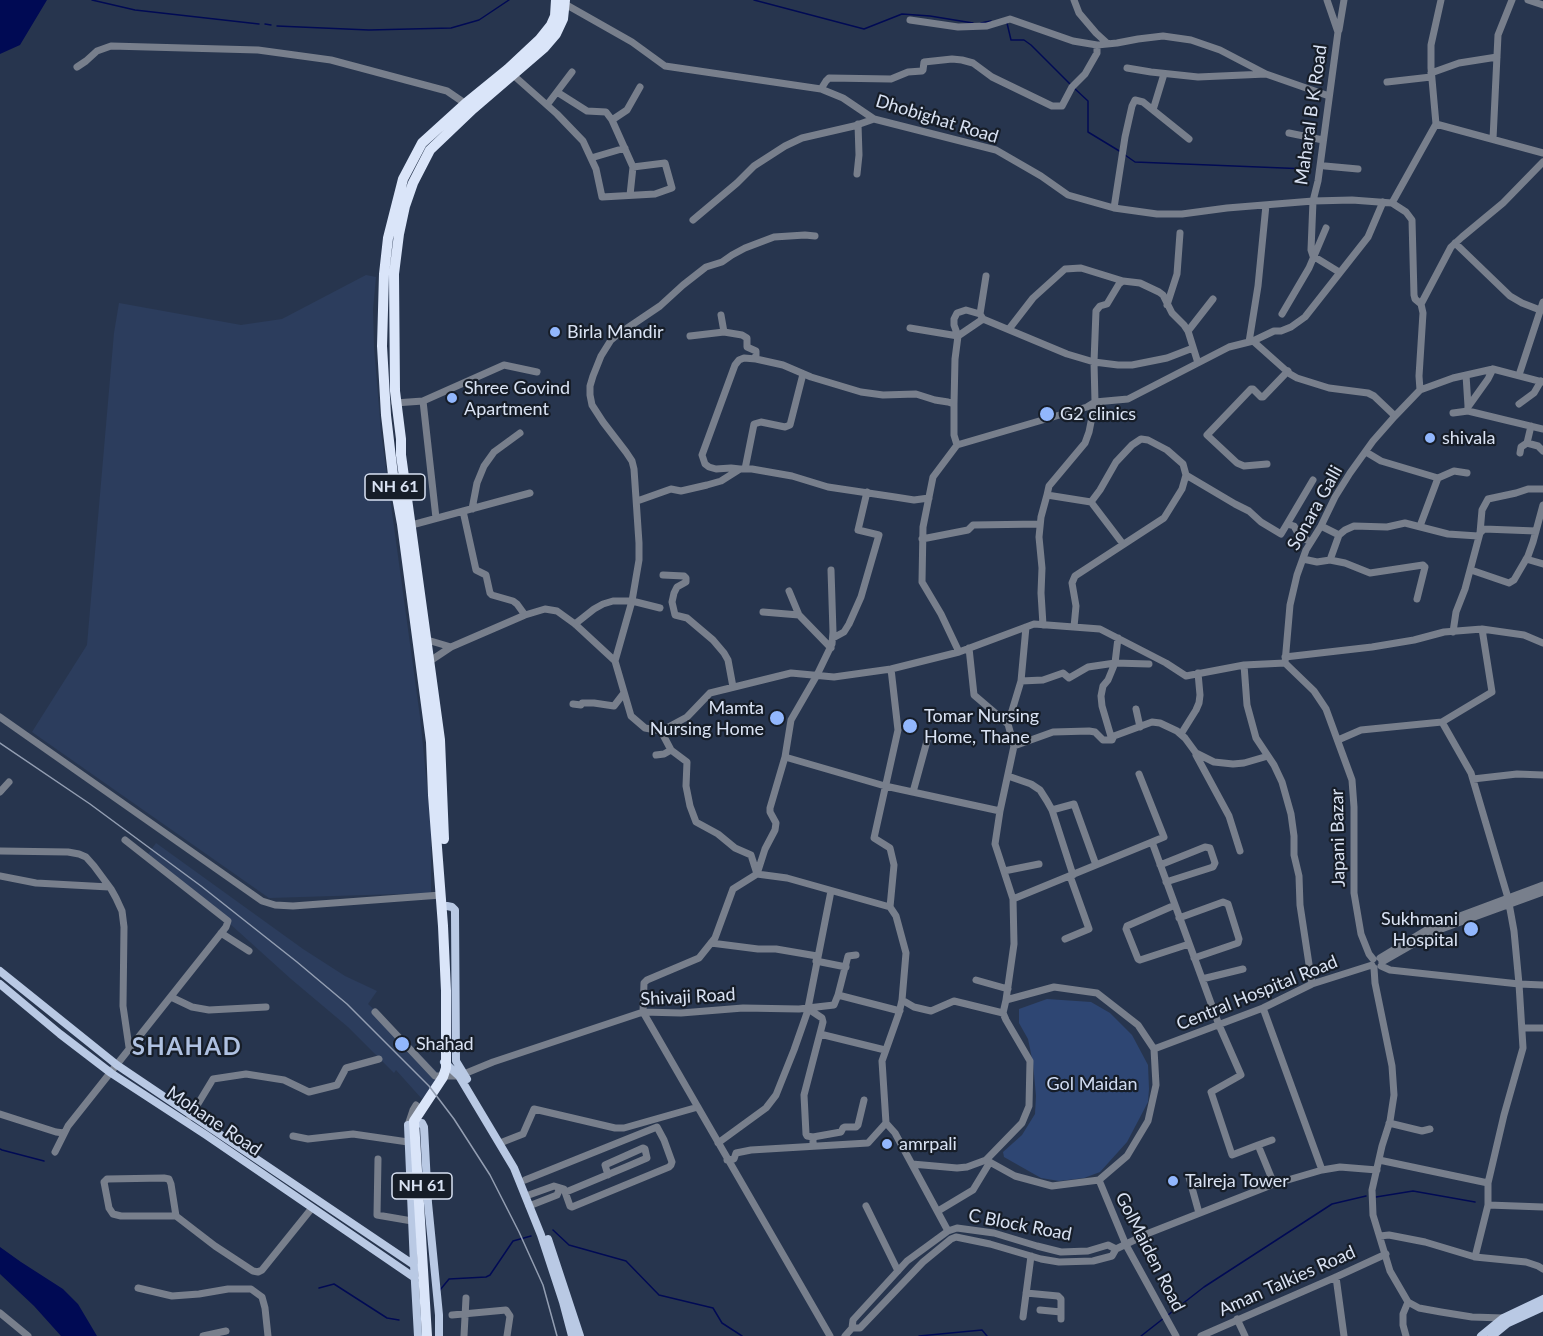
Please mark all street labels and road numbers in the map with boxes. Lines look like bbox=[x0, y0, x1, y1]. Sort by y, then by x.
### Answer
street label: Maharal B K Road bbox=[1290, 44, 1332, 186]
street label: Dhobighat Road bbox=[873, 90, 1001, 148]
street label: Sonara Galli bbox=[1283, 462, 1347, 554]
road number: NH 61 bbox=[365, 474, 425, 500]
street label: Japani Bazar bbox=[1326, 789, 1350, 887]
street label: Central Hospital Road bbox=[1173, 951, 1341, 1035]
street label: Shivaji Road bbox=[640, 984, 736, 1010]
street label: Mohane Road bbox=[162, 1081, 266, 1161]
road number: NH 61 bbox=[392, 1173, 452, 1199]
street label: GolMaiden Road bbox=[1111, 1189, 1189, 1315]
street label: C Block Road bbox=[966, 1204, 1074, 1246]
street label: Aman Talkies Road bbox=[1215, 1241, 1359, 1321]

